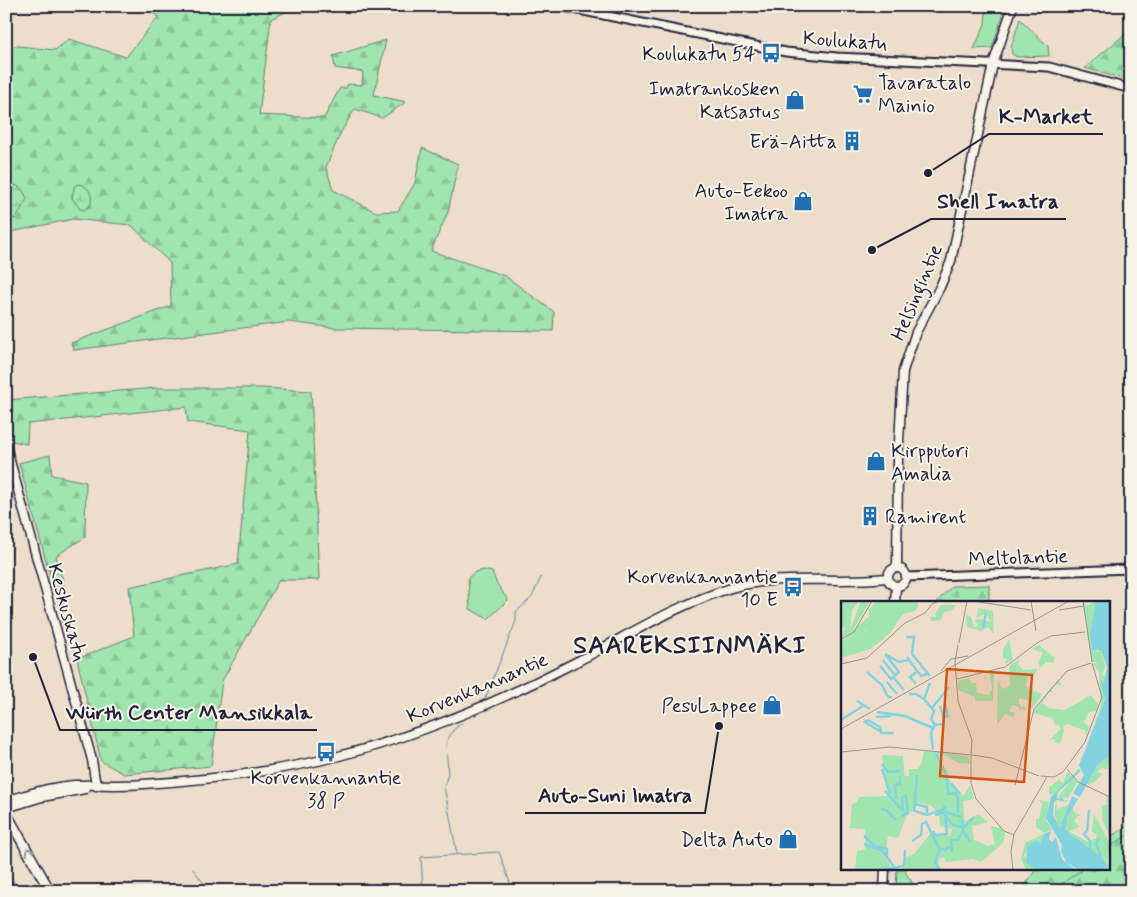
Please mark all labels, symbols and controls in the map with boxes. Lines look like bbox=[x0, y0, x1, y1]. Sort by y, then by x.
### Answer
street label: Koulukatu bbox=[802, 25, 888, 58]
place label: Koulukatu 54 bbox=[642, 41, 756, 68]
bus stop icon: Koulukatu 54 bbox=[760, 42, 782, 64]
place label: Tavaratalo Mainio bbox=[878, 70, 971, 120]
place label: Imatrankosken Katsastus bbox=[649, 76, 780, 126]
supermarket icon: Tavaratalo Mainio bbox=[852, 83, 874, 105]
shop icon: Imatrankosken Katsastus bbox=[784, 89, 806, 111]
callout: K-Market bbox=[989, 98, 1103, 134]
text: K-Market bbox=[999, 103, 1094, 131]
place label: Erä-Aitta bbox=[749, 129, 837, 156]
building icon: Erä-Aitta bbox=[841, 130, 863, 152]
place label: Auto-Eekoo Imatra bbox=[695, 178, 789, 228]
callout: Shell Imatra bbox=[931, 183, 1066, 219]
text: Shell Imatra bbox=[937, 188, 1059, 216]
shop icon: Auto-Eekoo Imatra bbox=[792, 190, 814, 212]
street label: Helsingintie bbox=[885, 240, 952, 346]
place label: Kirpputori Amalia bbox=[891, 438, 969, 488]
shop icon: Kirpputori Amalia bbox=[865, 450, 887, 472]
place label: Ramirent bbox=[885, 504, 966, 531]
building icon: Ramirent bbox=[859, 505, 881, 527]
street label: Meltolantie bbox=[968, 543, 1068, 574]
street label: Keskuskatu bbox=[40, 560, 93, 665]
place label: Korvenkannantie 10 E bbox=[627, 564, 778, 614]
bus stop icon: Korvenkannantie 10 E bbox=[782, 576, 804, 598]
inset map bbox=[841, 601, 1110, 870]
district label: SAAREKSIINMÄKI bbox=[573, 630, 807, 663]
street label: Korvenkannantie bbox=[403, 646, 552, 730]
place label: PesuLappee bbox=[661, 693, 757, 720]
callout: Würth Center Mansikkala bbox=[60, 694, 317, 730]
shop icon: PesuLappee bbox=[761, 694, 783, 716]
text: Würth Center Mansikkala bbox=[65, 699, 314, 727]
bus stop icon: Korvenkannantie 38 P bbox=[315, 741, 337, 763]
place label: Korvenkannantie 38 P bbox=[251, 765, 402, 815]
callout: Auto-Suni Imatra bbox=[525, 777, 705, 813]
text: Auto-Suni Imatra bbox=[538, 782, 692, 810]
place label: Delta Auto bbox=[680, 827, 773, 854]
shop icon: Delta Auto bbox=[777, 828, 799, 850]
one-way arrow bbox=[26, 848, 36, 857]

